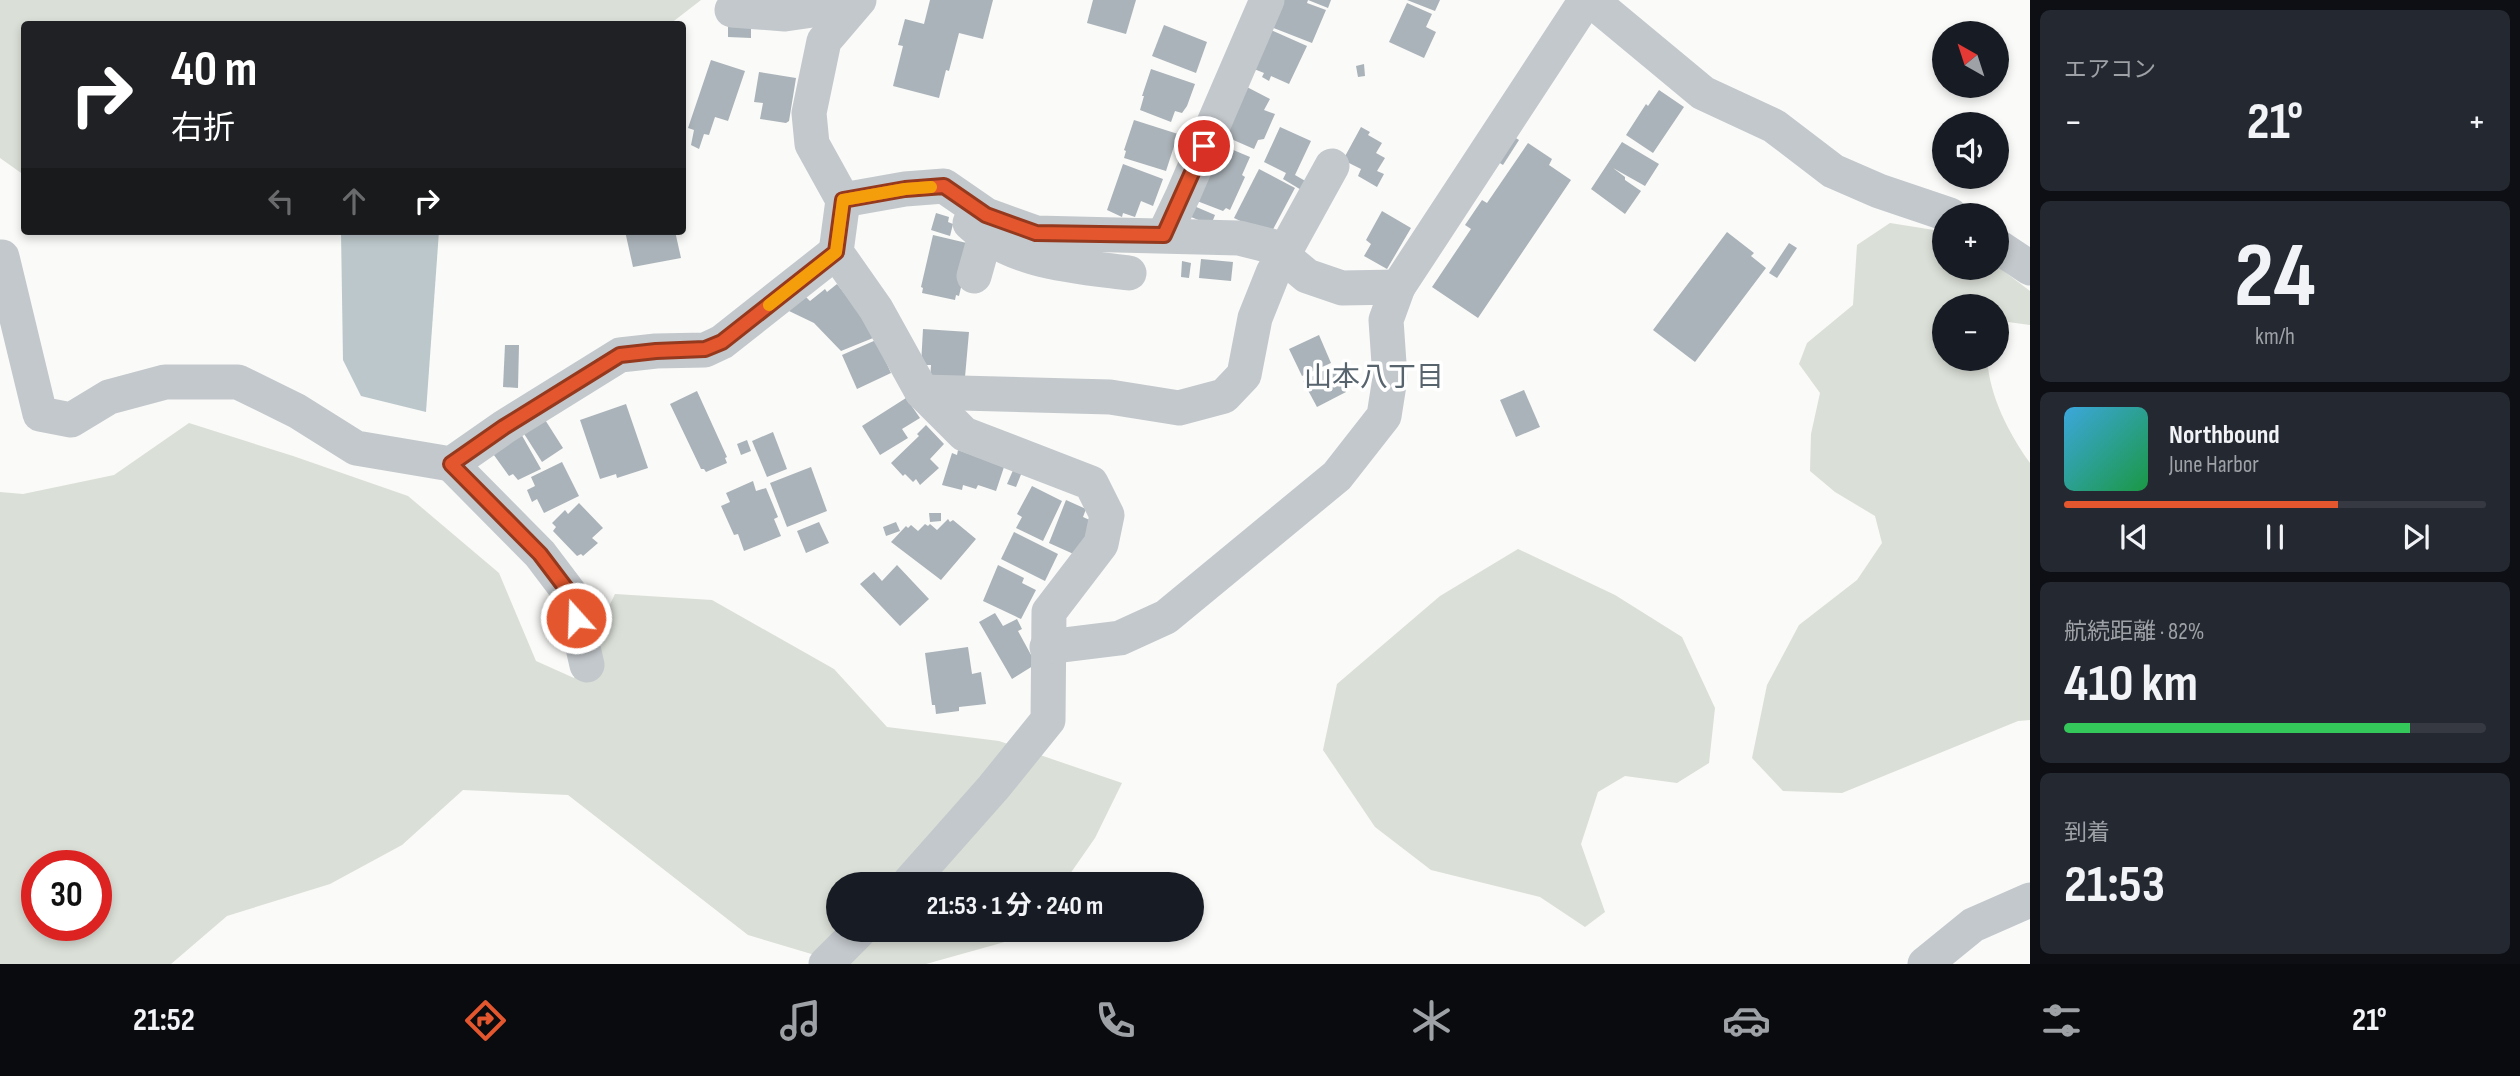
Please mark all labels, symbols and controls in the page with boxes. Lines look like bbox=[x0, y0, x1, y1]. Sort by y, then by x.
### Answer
north arrow bbox=[1932, 21, 2009, 98]
map controls bbox=[1932, 21, 2009, 371]
text: 40 m bbox=[171, 41, 257, 100]
icon: right bbox=[56, 49, 147, 140]
text: エアコン bbox=[2064, 56, 2156, 84]
text: 21° bbox=[2247, 91, 2303, 154]
text: − bbox=[2064, 100, 2083, 145]
text: + bbox=[2467, 100, 2486, 145]
text: 右折 bbox=[171, 109, 235, 148]
button: sound bbox=[1932, 112, 2009, 189]
pin bbox=[1174, 116, 1234, 176]
icon: arrive bbox=[1185, 127, 1223, 165]
icon: left bbox=[262, 182, 300, 220]
icon: ahead bbox=[335, 182, 373, 220]
icon: right bbox=[408, 182, 446, 220]
button: + bbox=[1932, 203, 2009, 280]
text: 24 bbox=[2234, 223, 2316, 332]
button: − bbox=[1932, 294, 2009, 371]
text: km/h bbox=[2255, 323, 2295, 351]
district label: 山本八丁目 bbox=[1304, 361, 1444, 394]
text: Northbound bbox=[2169, 420, 2280, 451]
text: June Harbor bbox=[2169, 451, 2259, 479]
icon: previous bbox=[2115, 518, 2153, 556]
icon: pause bbox=[2256, 518, 2294, 556]
icon: next bbox=[2397, 518, 2435, 556]
position arrow bbox=[539, 581, 613, 655]
text: 航続距離 · 82% bbox=[2064, 618, 2204, 646]
text: 410 km bbox=[2064, 653, 2198, 716]
text: 到着 bbox=[2064, 819, 2110, 847]
speed limit sign: 30 bbox=[21, 850, 112, 941]
text: 21:53 bbox=[2064, 854, 2165, 917]
text: 21:53 · 1 分 · 240 m bbox=[927, 891, 1103, 922]
icon: directions bbox=[461, 996, 510, 1045]
icon: music bbox=[776, 996, 825, 1045]
icon: phone bbox=[1091, 996, 1140, 1045]
icon: climate bbox=[1407, 996, 1456, 1045]
icon: car bbox=[1722, 996, 1771, 1045]
icon: filters bbox=[2037, 996, 2086, 1045]
text: 21:52 bbox=[133, 1001, 195, 1040]
text: 21° bbox=[2352, 1001, 2387, 1040]

